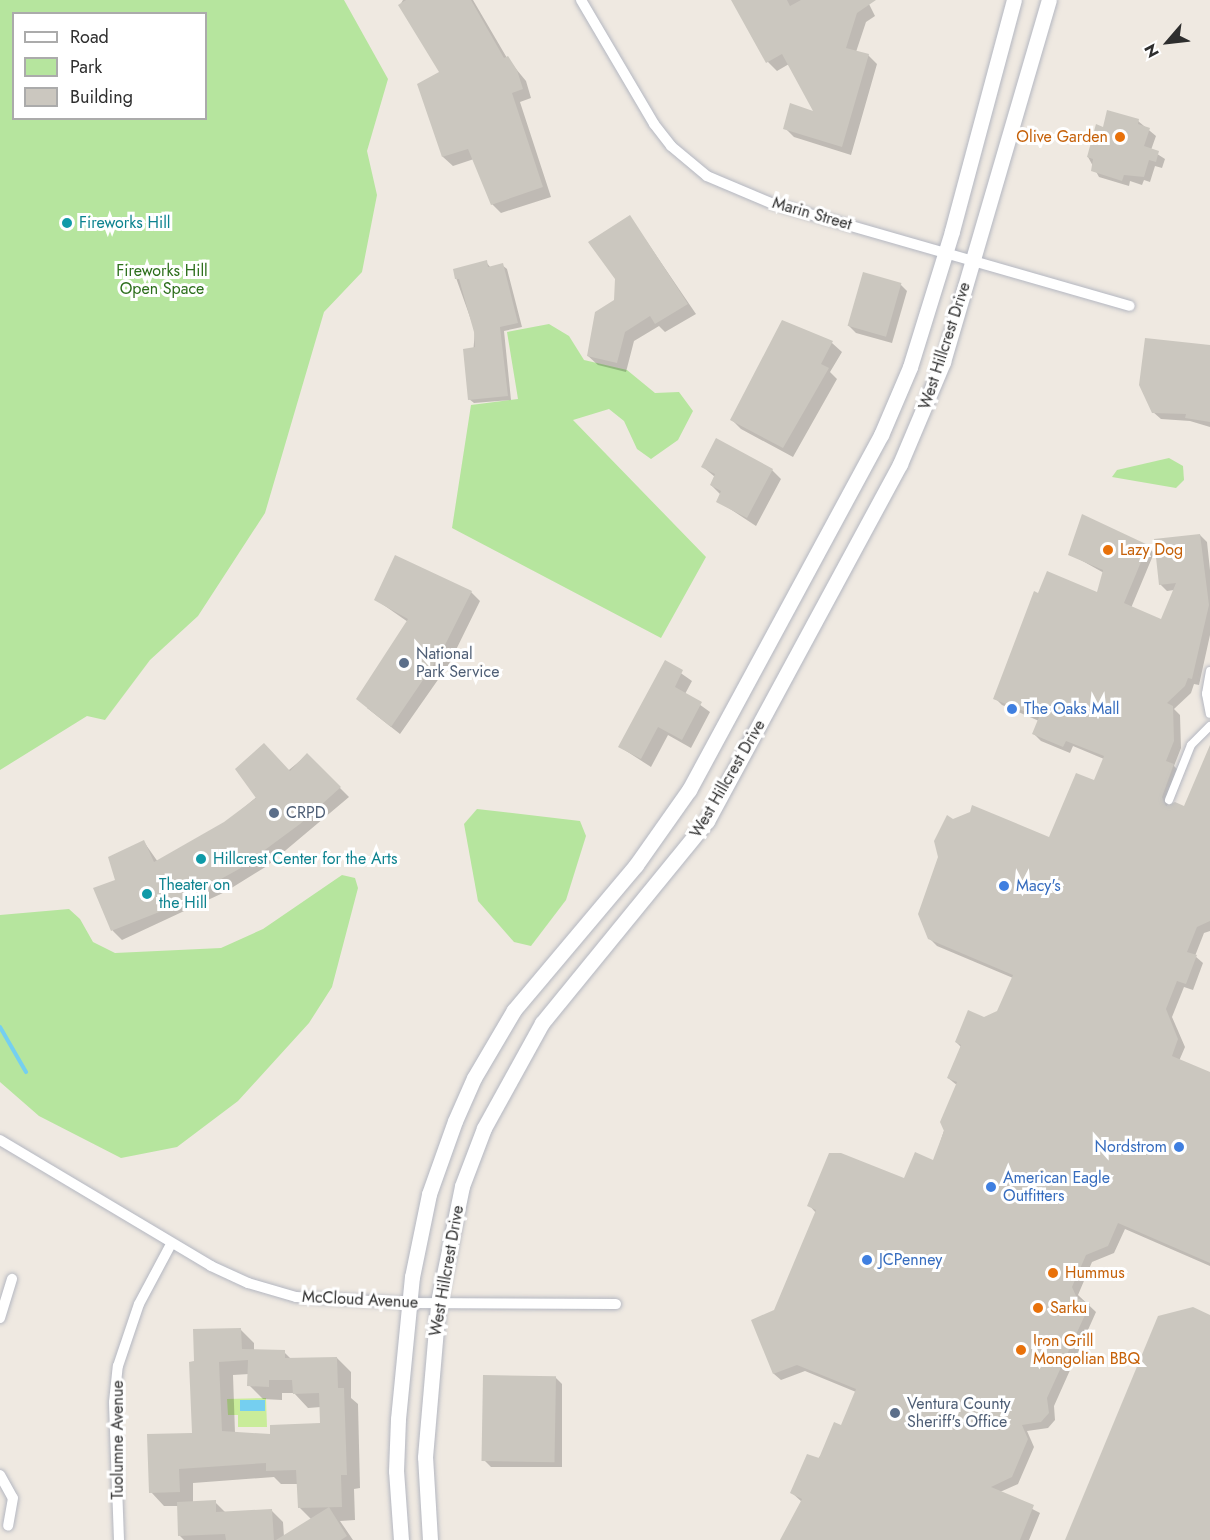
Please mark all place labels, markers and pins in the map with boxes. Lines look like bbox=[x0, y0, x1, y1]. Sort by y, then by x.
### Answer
place label: Olive Garden bbox=[1016, 127, 1108, 147]
marker: Olive Garden bbox=[1113, 130, 1127, 144]
place label: Fireworks Hill bbox=[79, 213, 171, 233]
marker: Fireworks Hill bbox=[60, 216, 74, 230]
place label: Lazy Dog bbox=[1120, 540, 1183, 560]
marker: Lazy Dog bbox=[1101, 543, 1115, 557]
place label: National Park Service bbox=[416, 644, 499, 682]
marker: National Park Service bbox=[397, 656, 411, 670]
place label: The Oaks Mall bbox=[1024, 699, 1120, 719]
marker: The Oaks Mall bbox=[1005, 702, 1019, 716]
place label: CRPD bbox=[286, 803, 326, 823]
marker: CRPD bbox=[267, 806, 281, 820]
place label: Hillcrest Center for the Arts bbox=[213, 849, 397, 869]
marker: Hillcrest Center for the Arts bbox=[194, 852, 208, 866]
place label: Theater on the Hill bbox=[159, 875, 230, 913]
place label: Macy's bbox=[1016, 876, 1061, 896]
marker: Macy's bbox=[997, 879, 1011, 893]
marker: Theater on the Hill bbox=[140, 887, 154, 901]
place label: Nordstrom bbox=[1095, 1137, 1167, 1157]
marker: Nordstrom bbox=[1172, 1140, 1186, 1154]
place label: American Eagle Outfitters bbox=[1003, 1168, 1110, 1206]
marker: American Eagle Outfitters bbox=[984, 1180, 998, 1194]
place label: JCPenney bbox=[879, 1250, 942, 1270]
marker: JCPenney bbox=[860, 1253, 874, 1267]
place label: Hummus bbox=[1065, 1263, 1125, 1283]
marker: Hummus bbox=[1046, 1266, 1060, 1280]
place label: Sarku bbox=[1050, 1298, 1087, 1318]
marker: Sarku bbox=[1031, 1301, 1045, 1315]
place label: Iron Grill Mongolian BBQ bbox=[1033, 1331, 1140, 1369]
marker: Iron Grill Mongolian BBQ bbox=[1014, 1343, 1028, 1357]
place label: Ventura County Sheriff's Office bbox=[907, 1394, 1011, 1432]
marker: Ventura County Sheriff's Office bbox=[888, 1406, 902, 1420]

